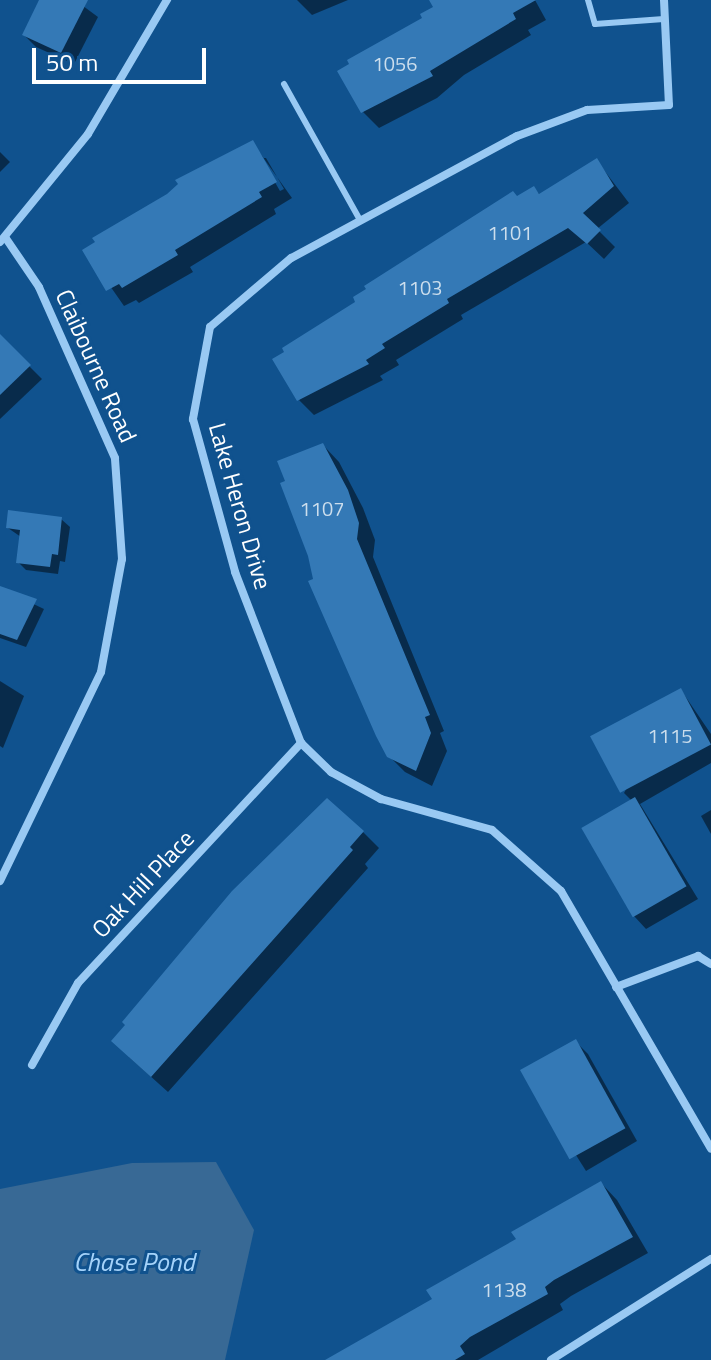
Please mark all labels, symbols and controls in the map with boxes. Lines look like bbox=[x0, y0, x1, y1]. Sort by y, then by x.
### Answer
scale bar bbox=[36, 32, 210, 82]
text: 50 m bbox=[46, 44, 98, 80]
house number: 1056 bbox=[373, 51, 417, 75]
house number: 1101 bbox=[488, 220, 532, 244]
house number: 1103 bbox=[398, 275, 442, 299]
street label: Claibourne Road bbox=[49, 285, 143, 447]
street label: Lake Heron Drive bbox=[202, 420, 278, 592]
house number: 1107 bbox=[300, 496, 344, 520]
house number: 1115 bbox=[648, 723, 692, 747]
street label: Oak Hill Place bbox=[86, 824, 200, 944]
water label: Chase Pond bbox=[74, 1246, 194, 1278]
house number: 1138 bbox=[482, 1277, 526, 1301]

